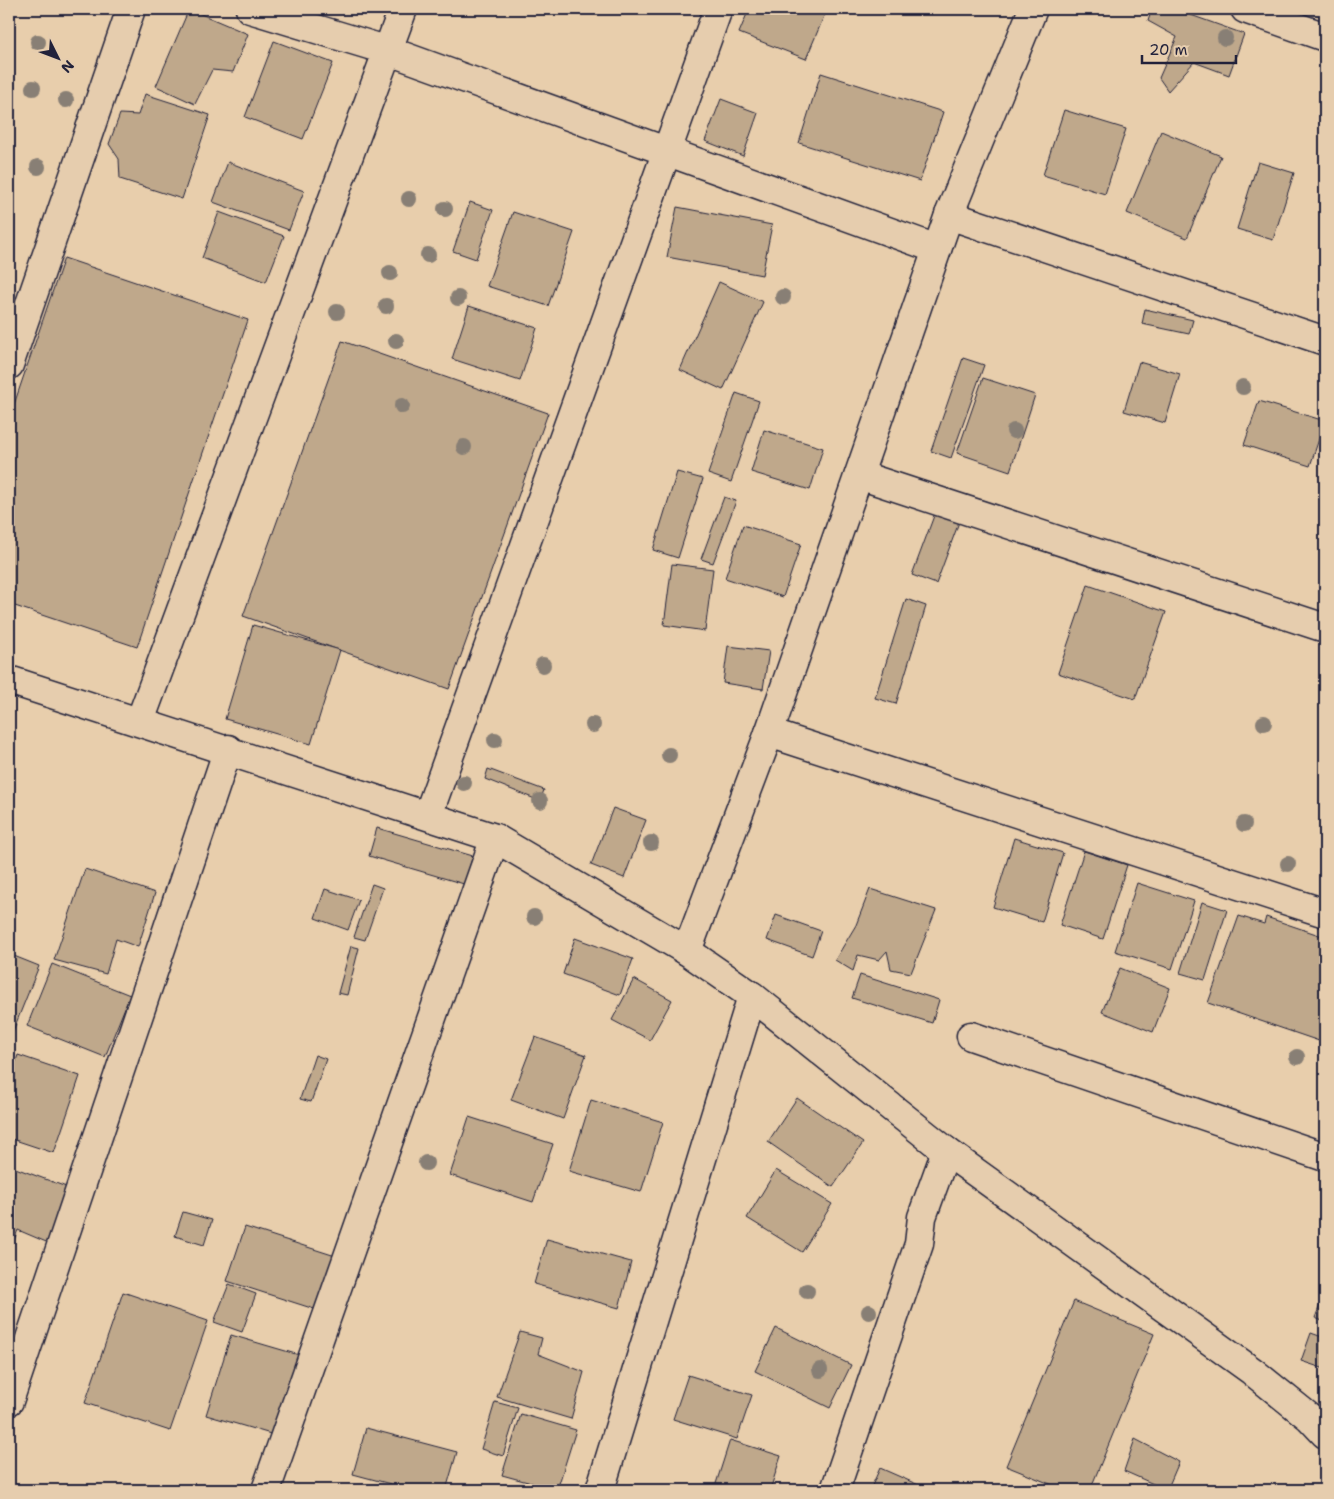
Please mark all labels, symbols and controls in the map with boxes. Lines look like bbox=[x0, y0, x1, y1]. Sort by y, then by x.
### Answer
north arrow bbox=[32, 32, 82, 82]
scale bar bbox=[1142, 32, 1235, 64]
text: 20 m bbox=[1149, 40, 1188, 60]
text: N bbox=[57, 57, 78, 77]

